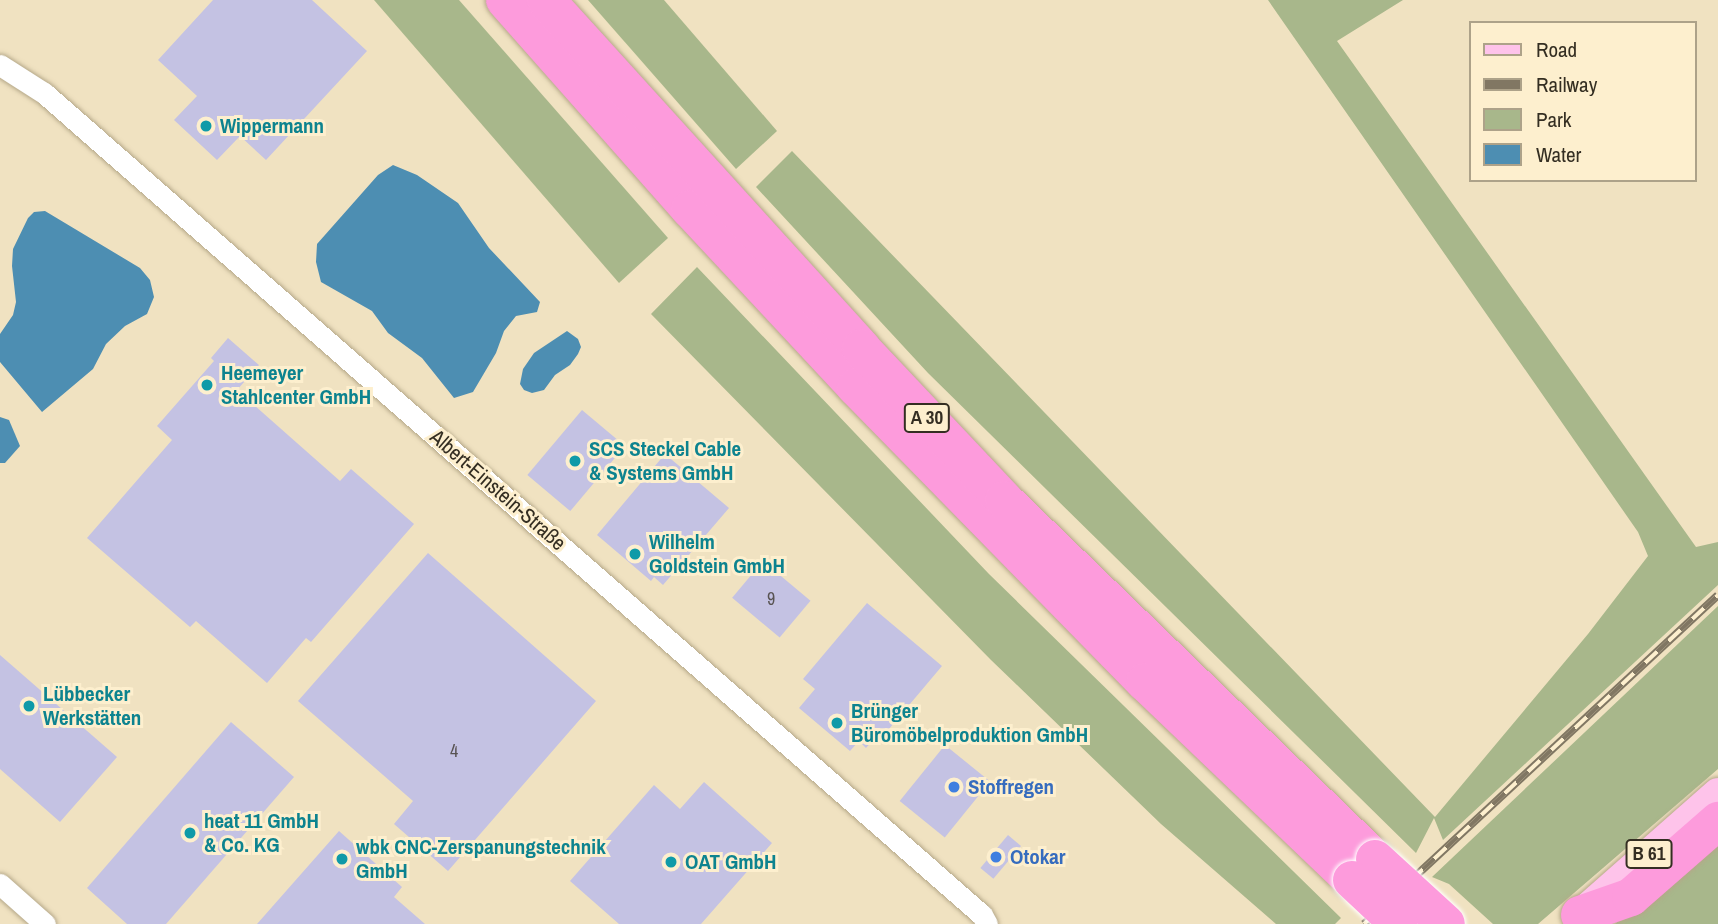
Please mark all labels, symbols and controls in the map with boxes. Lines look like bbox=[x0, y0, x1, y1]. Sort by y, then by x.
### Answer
legend bbox=[1470, 21, 1697, 182]
text: Road bbox=[1536, 35, 1577, 64]
text: Railway bbox=[1536, 70, 1597, 99]
text: Park bbox=[1536, 105, 1571, 134]
place label: Wippermann bbox=[220, 113, 324, 139]
marker: Wippermann bbox=[198, 118, 214, 134]
text: Water bbox=[1536, 140, 1581, 169]
place label: Heemeyer Stahlcenter GmbH bbox=[221, 360, 371, 410]
marker: Heemeyer Stahlcenter GmbH bbox=[199, 377, 215, 393]
road number: A 30 bbox=[902, 402, 951, 434]
street label: Albert-Einstein-Straße bbox=[425, 424, 571, 556]
place label: SCS Steckel Cable & Systems GmbH bbox=[589, 436, 741, 486]
marker: SCS Steckel Cable & Systems GmbH bbox=[567, 453, 583, 469]
place label: Wilhelm Goldstein GmbH bbox=[649, 529, 785, 579]
marker: Wilhelm Goldstein GmbH bbox=[627, 546, 643, 562]
house number: 9 bbox=[767, 588, 775, 610]
place label: Lübbecker Werkstätten bbox=[43, 681, 141, 731]
marker: Lübbecker Werkstätten bbox=[21, 698, 37, 714]
place label: Brünger Büromöbelproduktion GmbH bbox=[851, 698, 1088, 748]
marker: Brünger Büromöbelproduktion GmbH bbox=[829, 715, 845, 731]
house number: 4 bbox=[450, 740, 458, 762]
place label: Stoffregen bbox=[968, 774, 1054, 800]
marker: Stoffregen bbox=[946, 779, 962, 795]
place label: heat 11 GmbH & Co. KG bbox=[204, 808, 319, 858]
marker: heat 11 GmbH & Co. KG bbox=[182, 825, 198, 841]
place label: wbk CNC-Zerspanungstechnik GmbH bbox=[356, 834, 606, 884]
road number: B 61 bbox=[1624, 838, 1674, 870]
place label: Otokar bbox=[1010, 844, 1066, 870]
place label: OAT GmbH bbox=[685, 849, 777, 875]
marker: Otokar bbox=[988, 849, 1004, 865]
marker: wbk CNC-Zerspanungstechnik GmbH bbox=[334, 851, 350, 867]
marker: OAT GmbH bbox=[663, 854, 679, 870]

